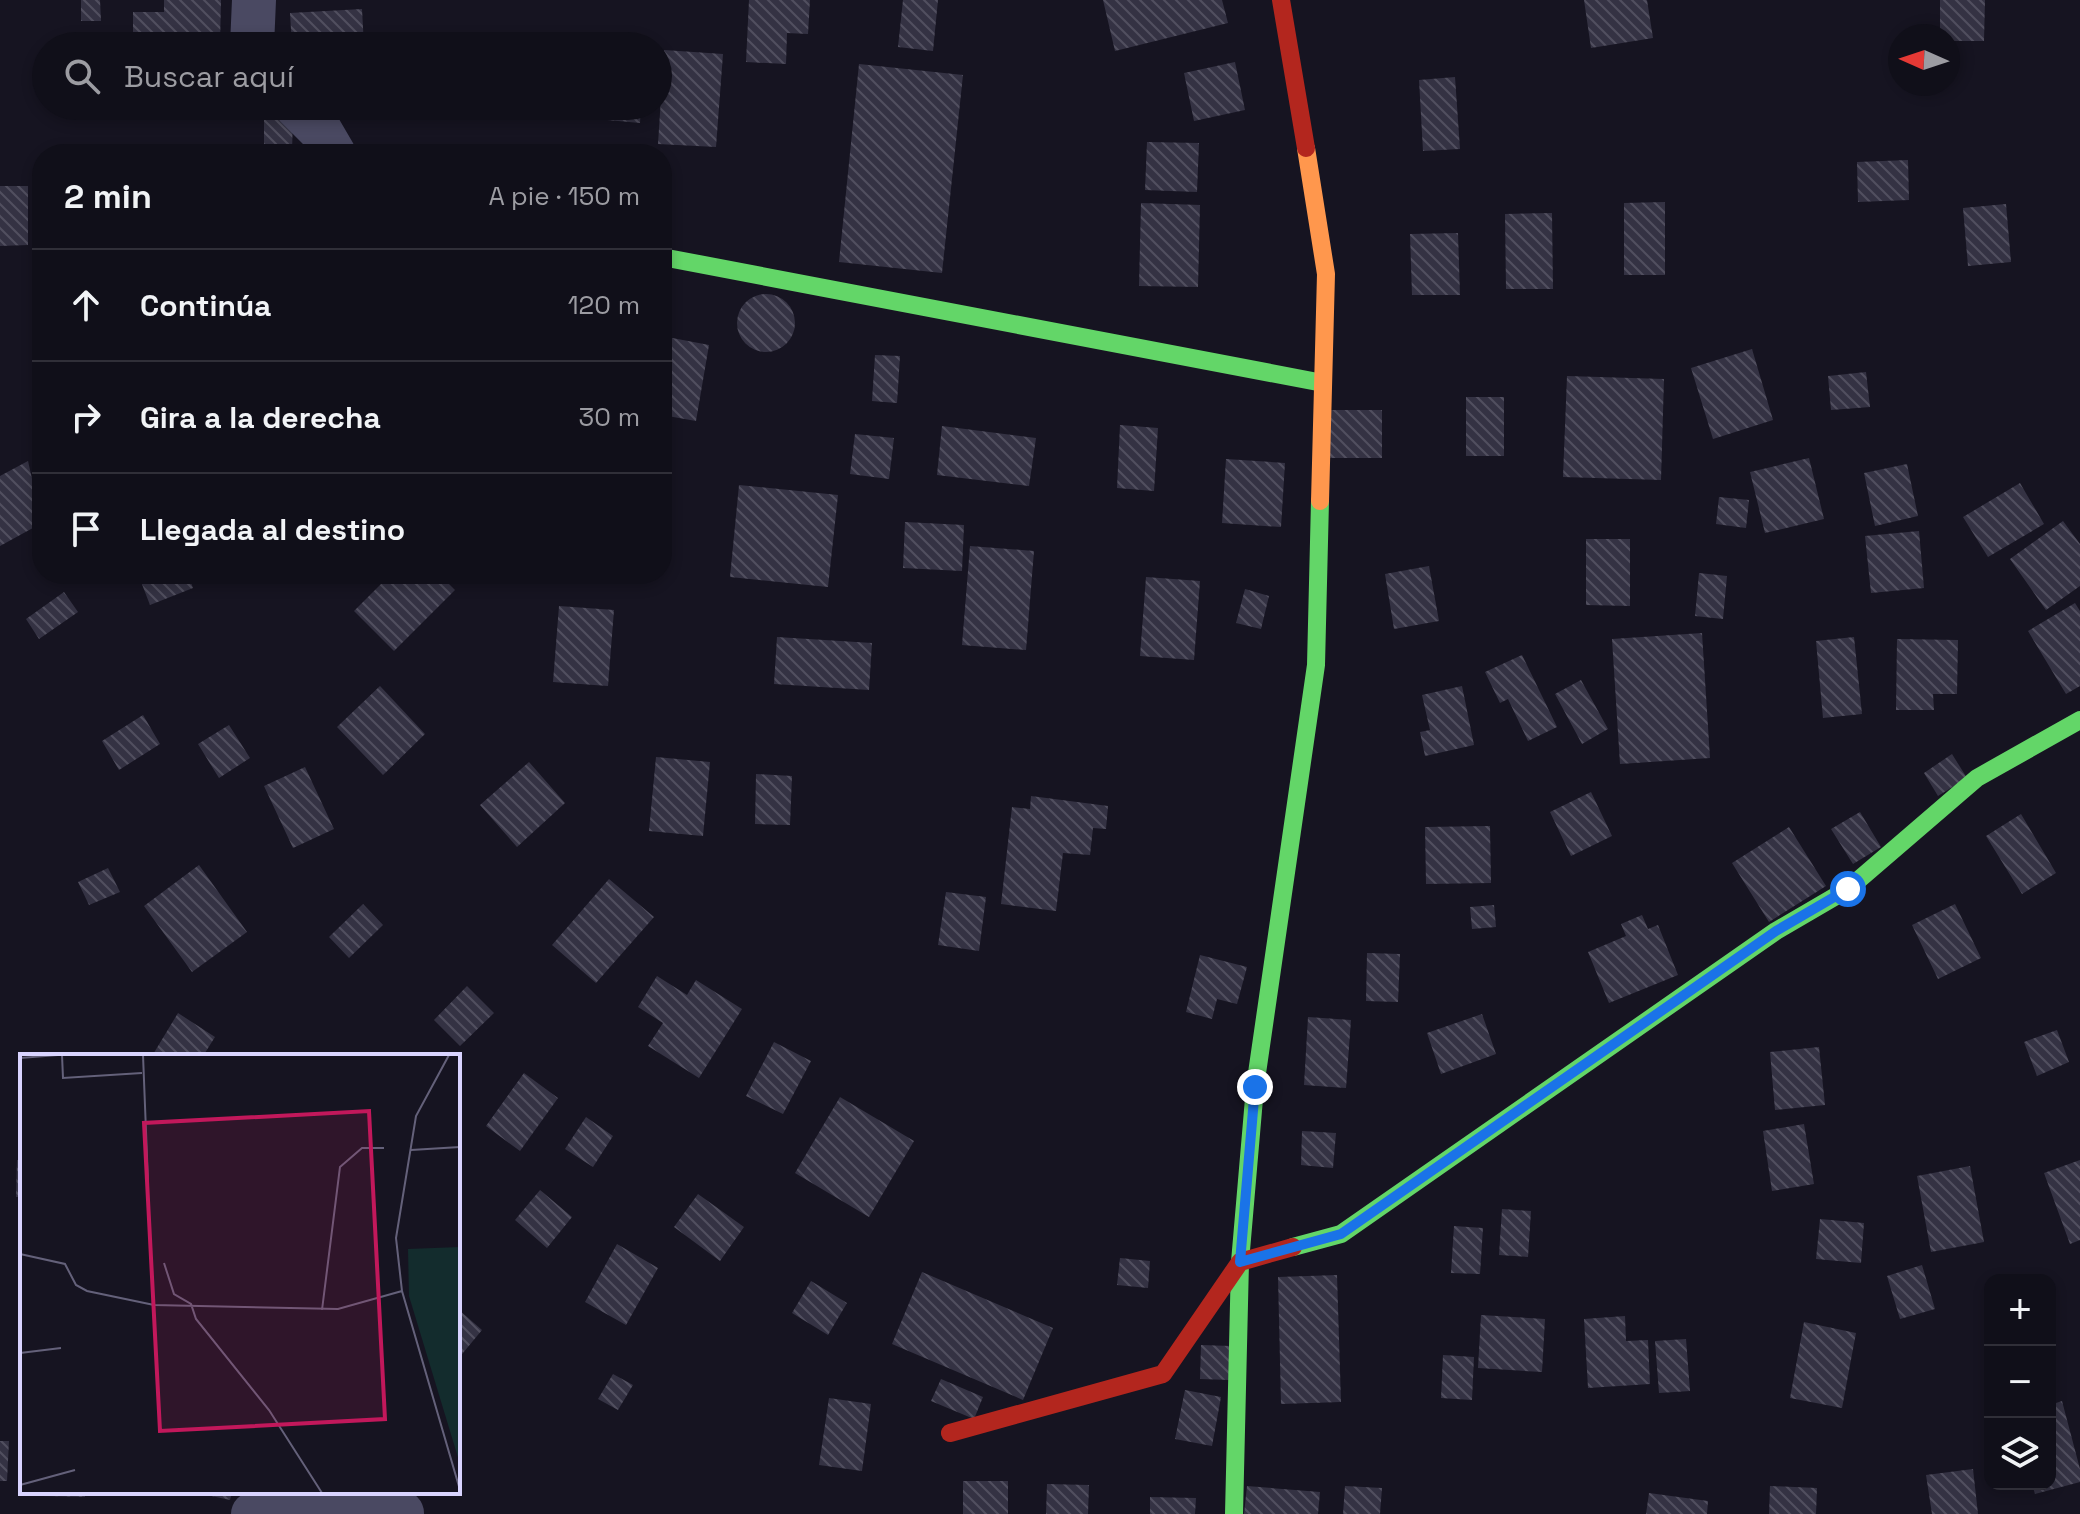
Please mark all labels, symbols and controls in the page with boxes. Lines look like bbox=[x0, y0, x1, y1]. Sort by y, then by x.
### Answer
north arrow bbox=[1888, 24, 1960, 96]
search box bbox=[32, 32, 672, 120]
icon: search bbox=[60, 54, 104, 98]
text: Buscar aquí bbox=[124, 57, 294, 96]
text: 2 min bbox=[64, 175, 152, 218]
text: A pie · 150 m bbox=[488, 179, 640, 213]
icon: ahead bbox=[64, 283, 108, 327]
text: Continúa bbox=[140, 286, 271, 325]
text: 120 m bbox=[568, 288, 640, 322]
icon: right bbox=[64, 395, 108, 439]
text: Gira a la derecha bbox=[140, 398, 381, 437]
text: 30 m bbox=[579, 400, 640, 434]
icon: arrive bbox=[64, 507, 108, 551]
text: Llegada al destino bbox=[140, 510, 405, 549]
route start bbox=[1830, 871, 1866, 907]
inset map bbox=[20, 1054, 460, 1494]
route end bbox=[1237, 1069, 1273, 1105]
map controls bbox=[1984, 1274, 2056, 1490]
button: + bbox=[1984, 1274, 2056, 1346]
button: − bbox=[1984, 1346, 2056, 1418]
button: layers bbox=[1984, 1418, 2056, 1490]

